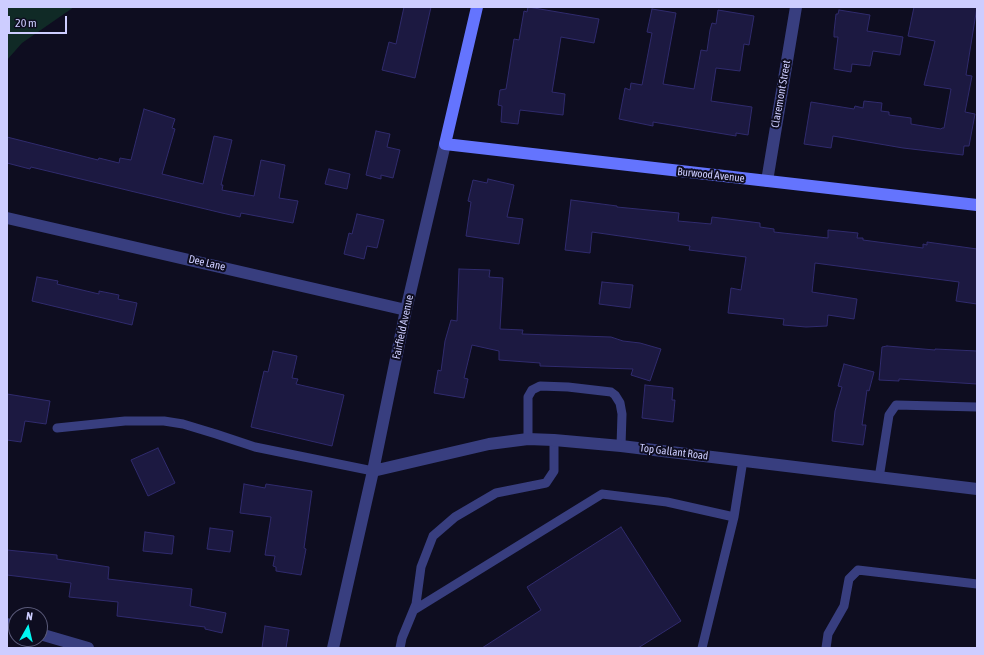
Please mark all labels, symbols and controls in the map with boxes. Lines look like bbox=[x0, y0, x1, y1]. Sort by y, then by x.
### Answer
scale bar bbox=[10, 8, 69, 34]
text: 20 m bbox=[15, 16, 37, 30]
street label: Claremont Street bbox=[769, 59, 793, 129]
street label: Burwood Avenue bbox=[677, 165, 745, 185]
street label: Dee Lane bbox=[187, 252, 227, 274]
street label: Fairfield Avenue bbox=[390, 294, 416, 360]
street label: Top Gallant Road bbox=[639, 441, 709, 463]
north arrow bbox=[8, 607, 48, 647]
text: N bbox=[25, 610, 34, 623]

